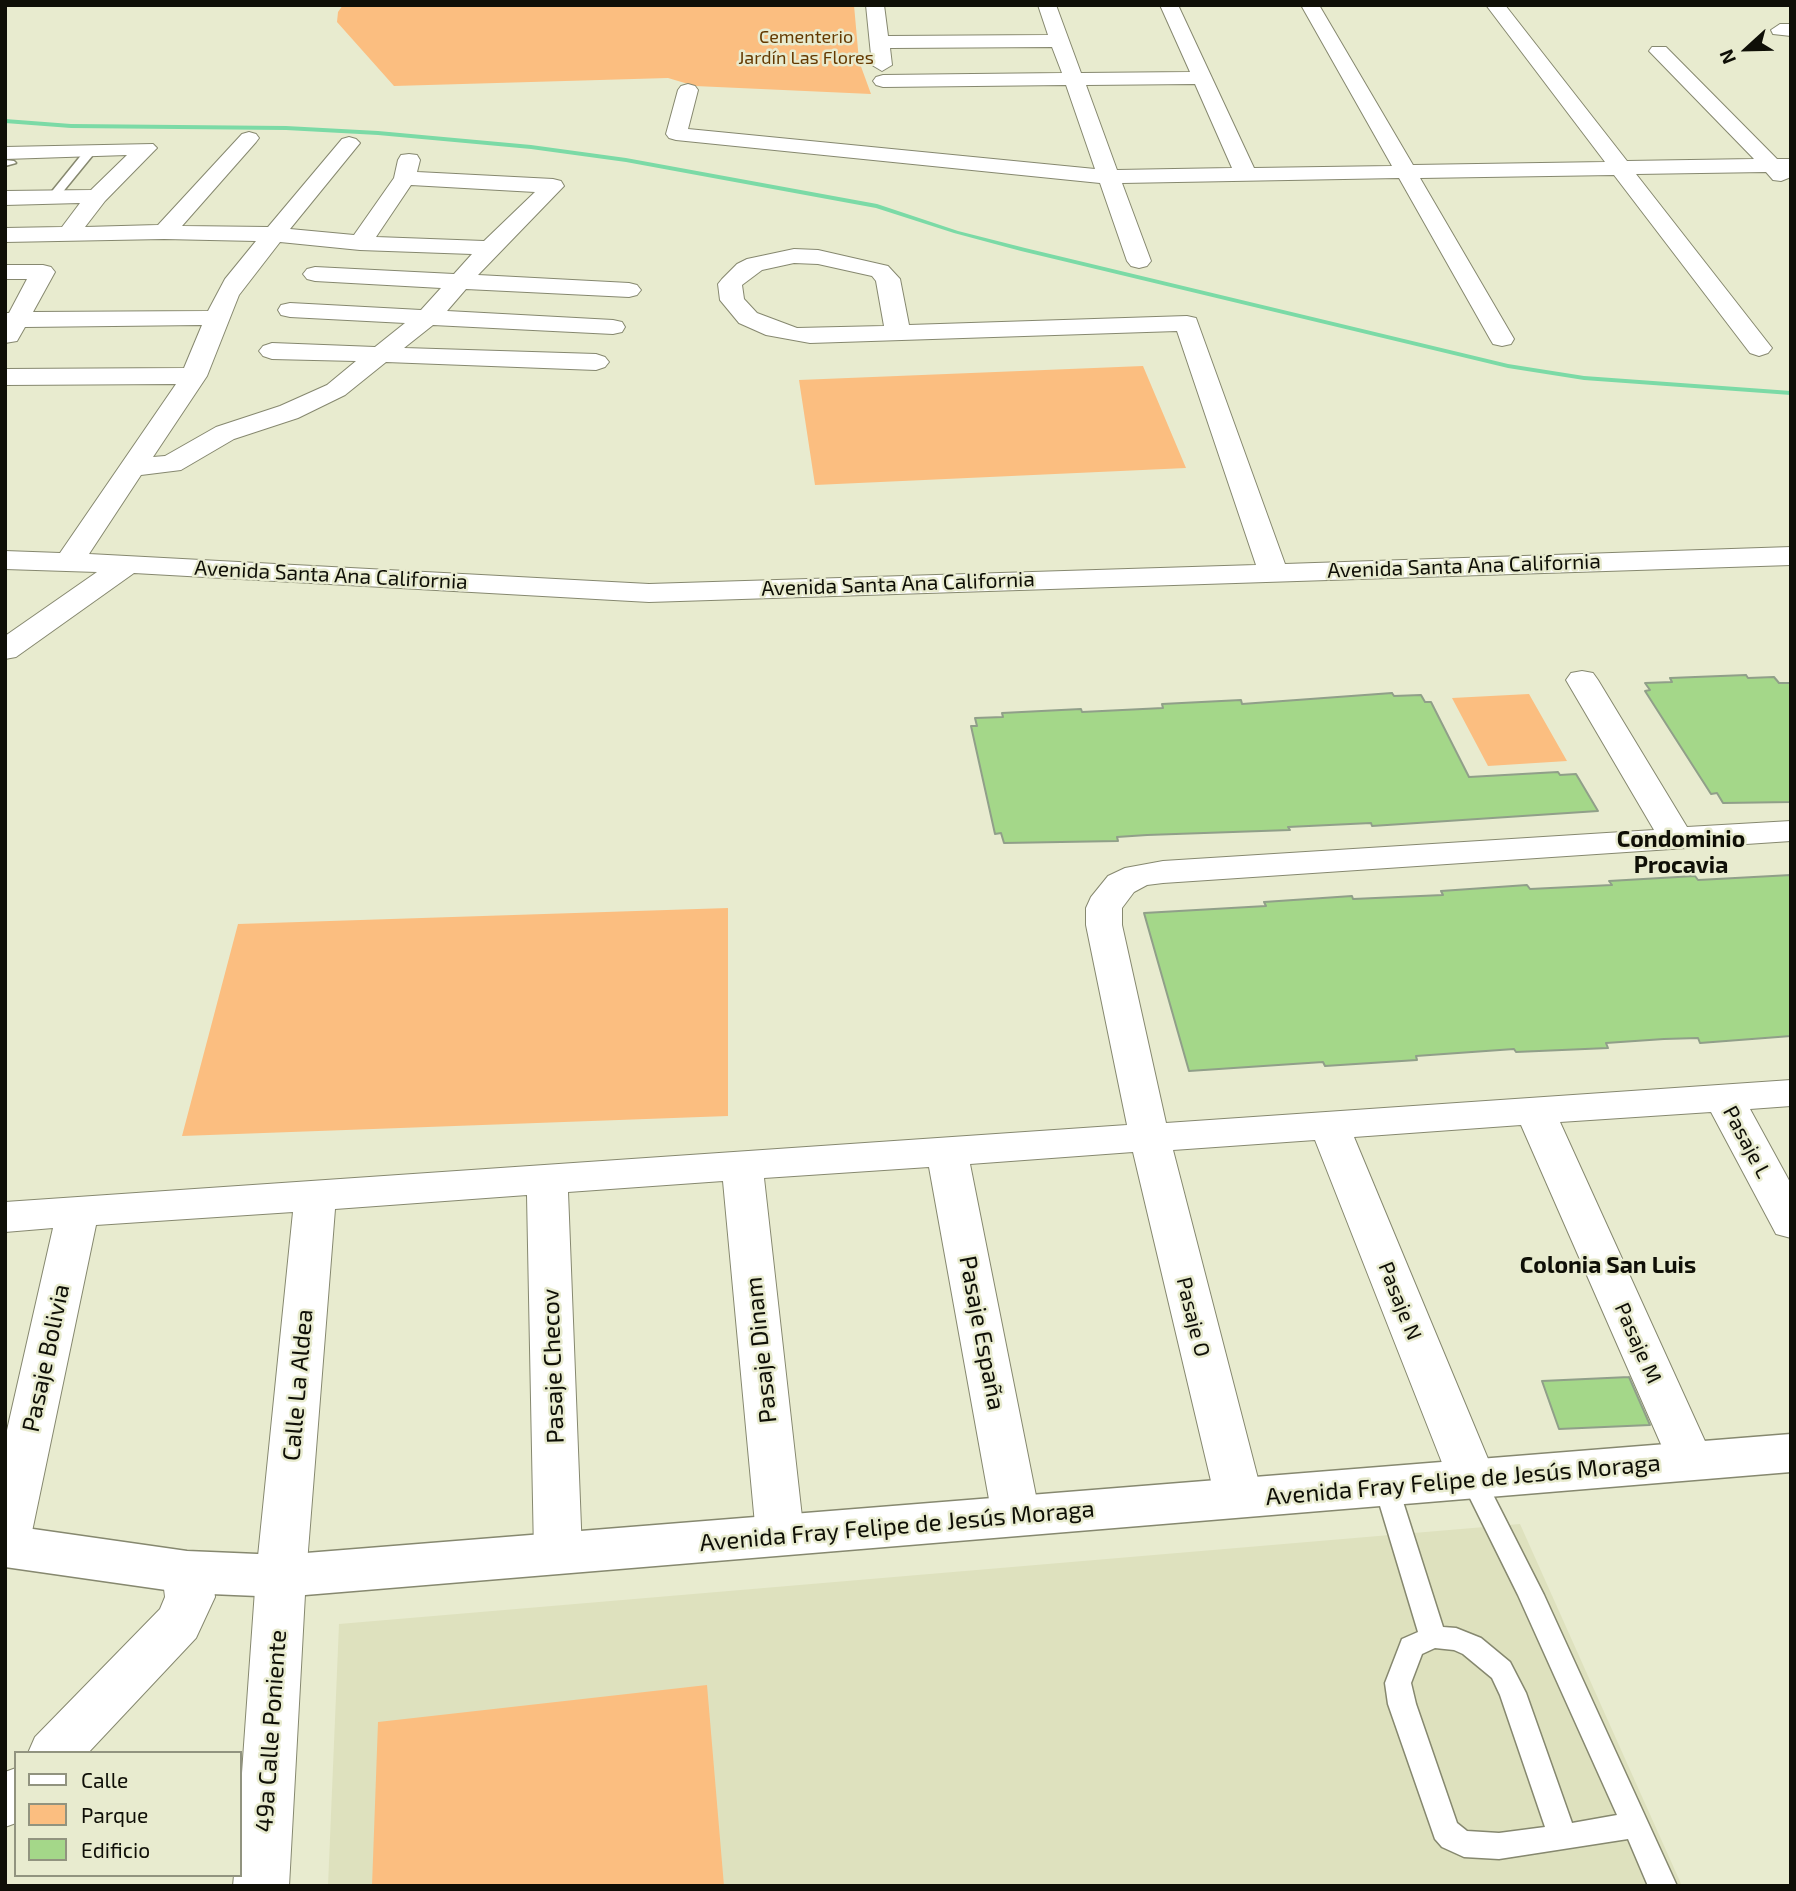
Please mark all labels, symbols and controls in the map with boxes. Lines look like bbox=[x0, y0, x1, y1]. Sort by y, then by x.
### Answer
north arrow bbox=[1712, 14, 1782, 84]
park label: Cementerio Jardín Las Flores bbox=[738, 26, 874, 68]
text: N bbox=[1714, 46, 1740, 68]
street label: Avenida Santa Ana California bbox=[1327, 549, 1601, 583]
street label: Avenida Santa Ana California bbox=[194, 555, 468, 595]
street label: Avenida Santa Ana California bbox=[761, 567, 1035, 601]
district label: Condominio Procavia bbox=[1617, 825, 1745, 879]
street label: Pasaje L bbox=[1718, 1102, 1776, 1182]
district label: Colonia San Luis bbox=[1520, 1251, 1696, 1279]
street label: Pasaje España bbox=[953, 1253, 1011, 1413]
street label: Pasaje N bbox=[1373, 1258, 1427, 1344]
street label: Pasaje Dinam bbox=[739, 1275, 783, 1425]
street label: Pasaje O bbox=[1171, 1275, 1215, 1359]
street label: Pasaje Bolivia bbox=[16, 1282, 76, 1434]
street label: Pasaje Checov bbox=[536, 1288, 570, 1444]
street label: Pasaje M bbox=[1609, 1299, 1667, 1387]
street label: Calle La Aldea bbox=[277, 1308, 319, 1462]
street label: Avenida Fray Felipe de Jesús Moraga bbox=[1264, 1448, 1662, 1512]
street label: Avenida Fray Felipe de Jesús Moraga bbox=[698, 1494, 1096, 1558]
street label: 49a Calle Poniente bbox=[250, 1629, 292, 1833]
legend bbox=[14, 1751, 242, 1877]
text: Calle bbox=[81, 1767, 128, 1792]
text: Parque bbox=[81, 1802, 148, 1827]
text: Edificio bbox=[81, 1837, 150, 1862]

